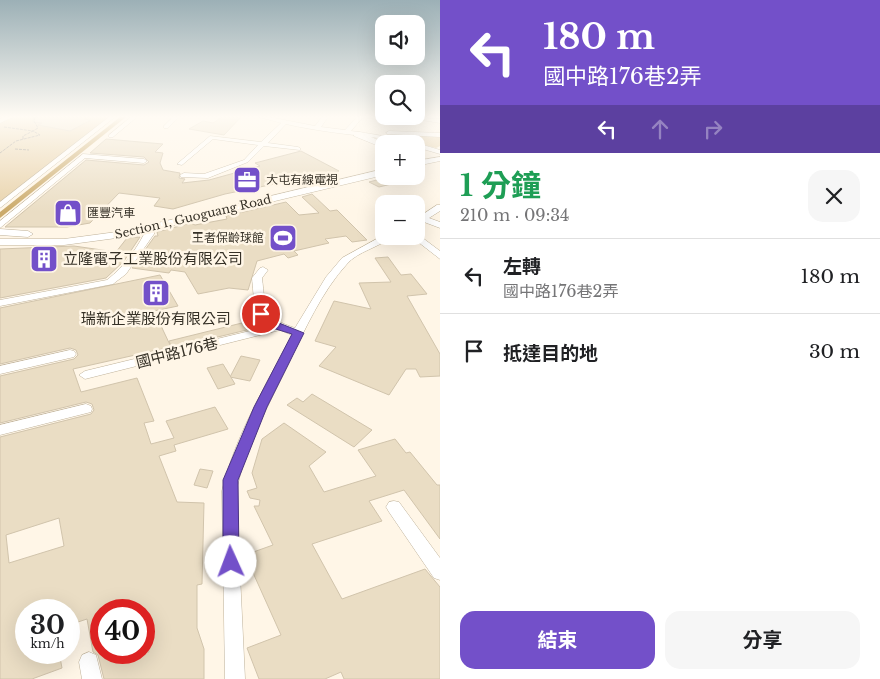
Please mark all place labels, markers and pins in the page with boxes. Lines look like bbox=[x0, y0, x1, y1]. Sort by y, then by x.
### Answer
office icon: 大屯有線電視 bbox=[232, 165, 262, 195]
place label: 大屯有線電視 bbox=[266, 172, 338, 187]
shop icon: 匯豐汽車 bbox=[53, 198, 83, 228]
place label: 匯豐汽車 bbox=[87, 205, 135, 220]
sports icon: 王者保齡球館 bbox=[268, 223, 298, 253]
place label: 王者保齡球館 bbox=[192, 230, 264, 245]
building icon: 立隆電子工業股份有限公司 bbox=[29, 244, 59, 274]
place label: 立隆電子工業股份有限公司 bbox=[63, 249, 243, 268]
building icon: 瑞新企業股份有限公司 bbox=[141, 278, 171, 308]
pin bbox=[240, 293, 282, 335]
place label: 瑞新企業股份有限公司 bbox=[81, 309, 231, 328]

